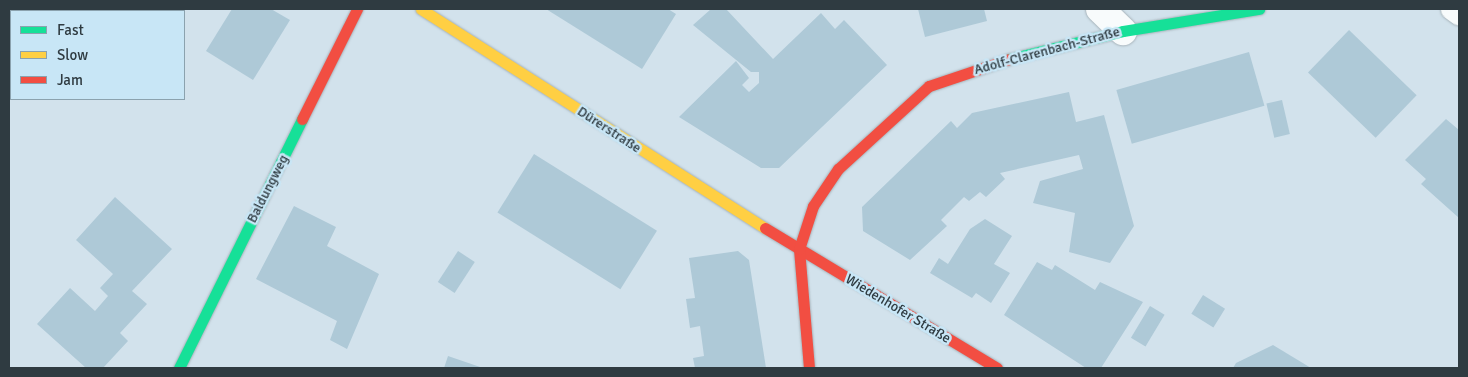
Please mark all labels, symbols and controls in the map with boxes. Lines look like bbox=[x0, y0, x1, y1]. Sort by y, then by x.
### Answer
legend bbox=[10, 10, 185, 100]
text: Fast bbox=[57, 21, 84, 39]
street label: Adolf-Clarenbach-Straße bbox=[972, 23, 1122, 79]
text: Slow bbox=[57, 46, 88, 64]
text: Jam bbox=[57, 71, 83, 89]
street label: Dürerstraße bbox=[574, 103, 644, 157]
street label: Baldungweg bbox=[244, 152, 292, 226]
street label: Wiedenhofer Straße bbox=[842, 271, 954, 347]

